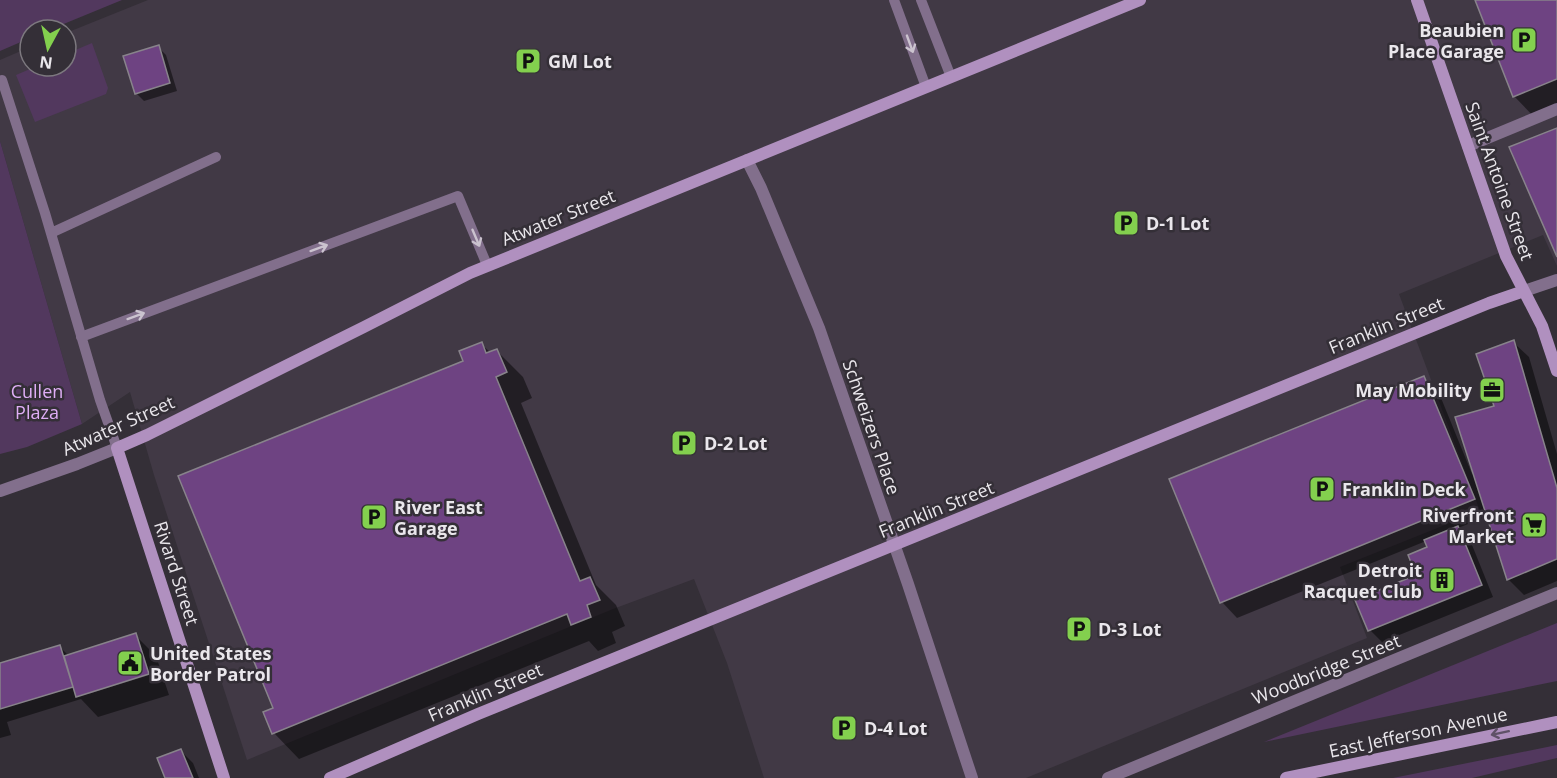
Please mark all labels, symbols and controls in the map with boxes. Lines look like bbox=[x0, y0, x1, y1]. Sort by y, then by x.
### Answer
north arrow bbox=[18, 18, 78, 78]
place label: Beaubien Place Garage bbox=[1388, 18, 1504, 63]
parking icon: Beaubien Place Garage bbox=[1509, 25, 1539, 55]
one-way arrow bbox=[906, 34, 917, 52]
parking icon: GM Lot bbox=[513, 46, 543, 76]
place label: GM Lot bbox=[548, 49, 612, 73]
text: N bbox=[38, 51, 54, 75]
street label: Saint Antoine Street bbox=[1460, 98, 1540, 264]
street label: Atwater Street bbox=[498, 183, 618, 251]
parking icon: D-1 Lot bbox=[1111, 208, 1141, 238]
place label: D-1 Lot bbox=[1146, 211, 1209, 235]
one-way arrow bbox=[471, 229, 482, 247]
one-way arrow bbox=[309, 242, 328, 253]
street label: Franklin Street bbox=[1325, 291, 1447, 359]
one-way arrow bbox=[126, 310, 145, 321]
street label: Schweizers Place bbox=[838, 356, 906, 498]
office icon: May Mobility bbox=[1477, 375, 1507, 405]
place label: May Mobility bbox=[1355, 378, 1473, 402]
park label: Cullen Plaza bbox=[11, 379, 63, 424]
street label: Atwater Street bbox=[58, 390, 178, 460]
parking icon: D-2 Lot bbox=[669, 428, 699, 458]
place label: D-2 Lot bbox=[704, 431, 767, 455]
parking icon: Franklin Deck bbox=[1307, 474, 1337, 504]
street label: Franklin Street bbox=[875, 475, 997, 543]
place label: Franklin Deck bbox=[1342, 477, 1467, 501]
place label: River East Garage bbox=[394, 495, 483, 540]
parking icon: River East Garage bbox=[359, 502, 389, 532]
place label: Riverfront Market bbox=[1422, 503, 1514, 548]
supermarket icon: Riverfront Market bbox=[1519, 510, 1549, 540]
street label: Rivard Street bbox=[149, 518, 205, 628]
place label: Detroit Racquet Club bbox=[1303, 558, 1422, 603]
building icon: Detroit Racquet Club bbox=[1427, 565, 1457, 595]
parking icon: D-3 Lot bbox=[1064, 614, 1094, 644]
place label: D-3 Lot bbox=[1098, 617, 1161, 641]
street label: Woodbridge Street bbox=[1248, 628, 1404, 710]
place label: United States Border Patrol bbox=[150, 641, 271, 686]
public building icon: United States Border Patrol bbox=[115, 648, 145, 678]
street label: Franklin Street bbox=[424, 657, 546, 727]
street label: East Jefferson Avenue bbox=[1327, 701, 1509, 763]
parking icon: D-4 Lot bbox=[829, 713, 859, 743]
place label: D-4 Lot bbox=[864, 716, 927, 740]
one-way arrow bbox=[1490, 728, 1509, 740]

